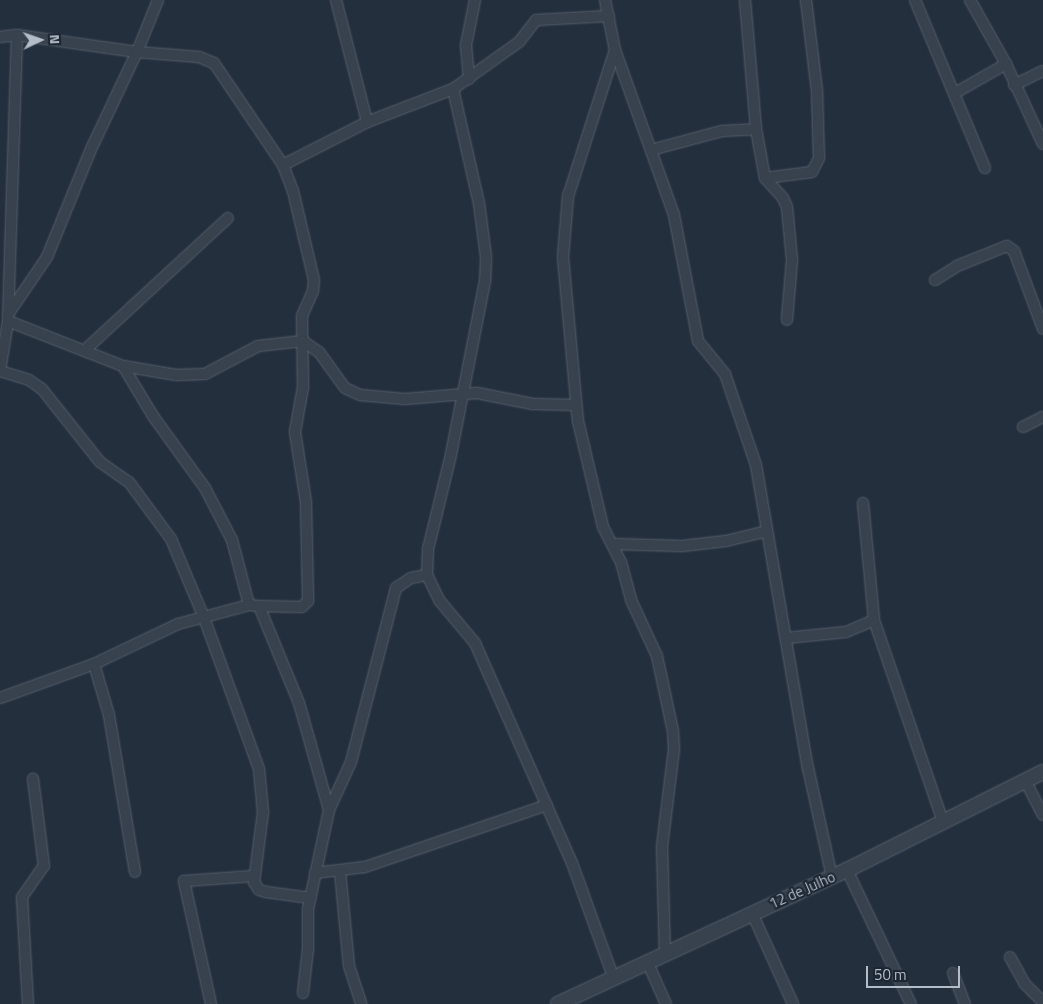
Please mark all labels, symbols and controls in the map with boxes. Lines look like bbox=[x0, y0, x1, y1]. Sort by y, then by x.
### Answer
north arrow bbox=[15, 15, 65, 65]
text: N bbox=[45, 34, 66, 45]
street label: 12 de Julho bbox=[766, 867, 838, 913]
scale bar bbox=[868, 956, 962, 988]
text: 50 m bbox=[874, 963, 907, 986]

